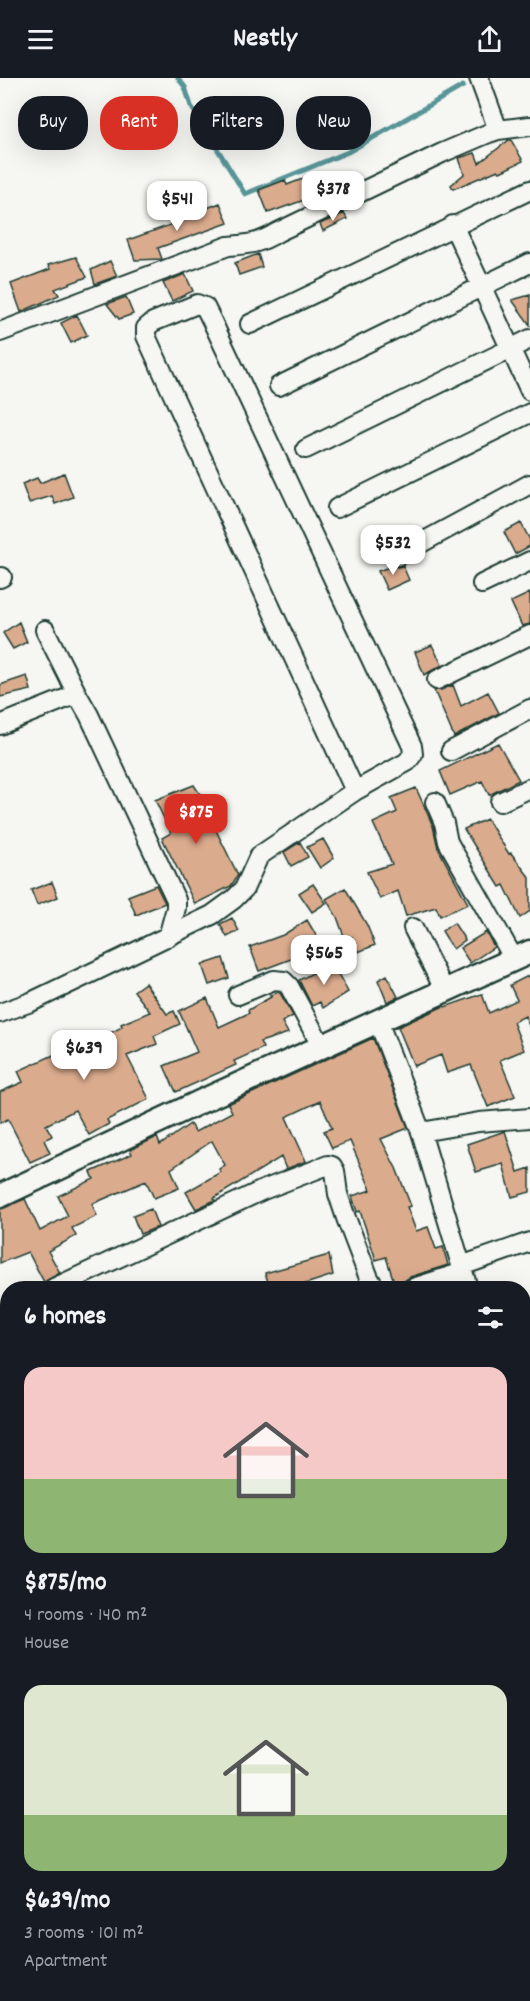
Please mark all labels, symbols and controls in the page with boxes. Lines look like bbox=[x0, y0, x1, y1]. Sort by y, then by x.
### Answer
text: Nestly bbox=[233, 20, 297, 59]
icon: menu bbox=[24, 23, 57, 56]
icon: share bbox=[473, 23, 506, 56]
chip: Buy bbox=[18, 96, 88, 150]
chip: Rent bbox=[100, 96, 178, 150]
chip: Filters bbox=[190, 96, 284, 150]
chip: New bbox=[296, 96, 371, 150]
pin: $378 bbox=[297, 171, 369, 222]
text: $378 bbox=[316, 176, 350, 204]
pin: $541 bbox=[141, 181, 213, 232]
text: $541 bbox=[161, 186, 193, 214]
pin: $532 bbox=[357, 525, 429, 576]
text: $532 bbox=[374, 530, 412, 558]
pin: $875 bbox=[160, 794, 232, 845]
text: $875 bbox=[178, 799, 214, 827]
pin: $565 bbox=[288, 935, 360, 986]
text: $565 bbox=[305, 940, 343, 968]
pin: $639 bbox=[48, 1030, 120, 1081]
text: $639 bbox=[65, 1035, 103, 1063]
text: 6 homes bbox=[24, 1299, 106, 1336]
icon: filters bbox=[474, 1301, 507, 1334]
icon: home bbox=[212, 1406, 320, 1514]
text: $875/mo bbox=[24, 1565, 106, 1602]
text: 4 rooms · 140 m² bbox=[24, 1602, 147, 1630]
text: House bbox=[24, 1630, 69, 1658]
icon: home bbox=[212, 1724, 320, 1832]
text: $639/mo bbox=[24, 1883, 110, 1920]
text: 3 rooms · 101 m² bbox=[24, 1920, 144, 1948]
text: Apartment bbox=[24, 1948, 107, 1976]

